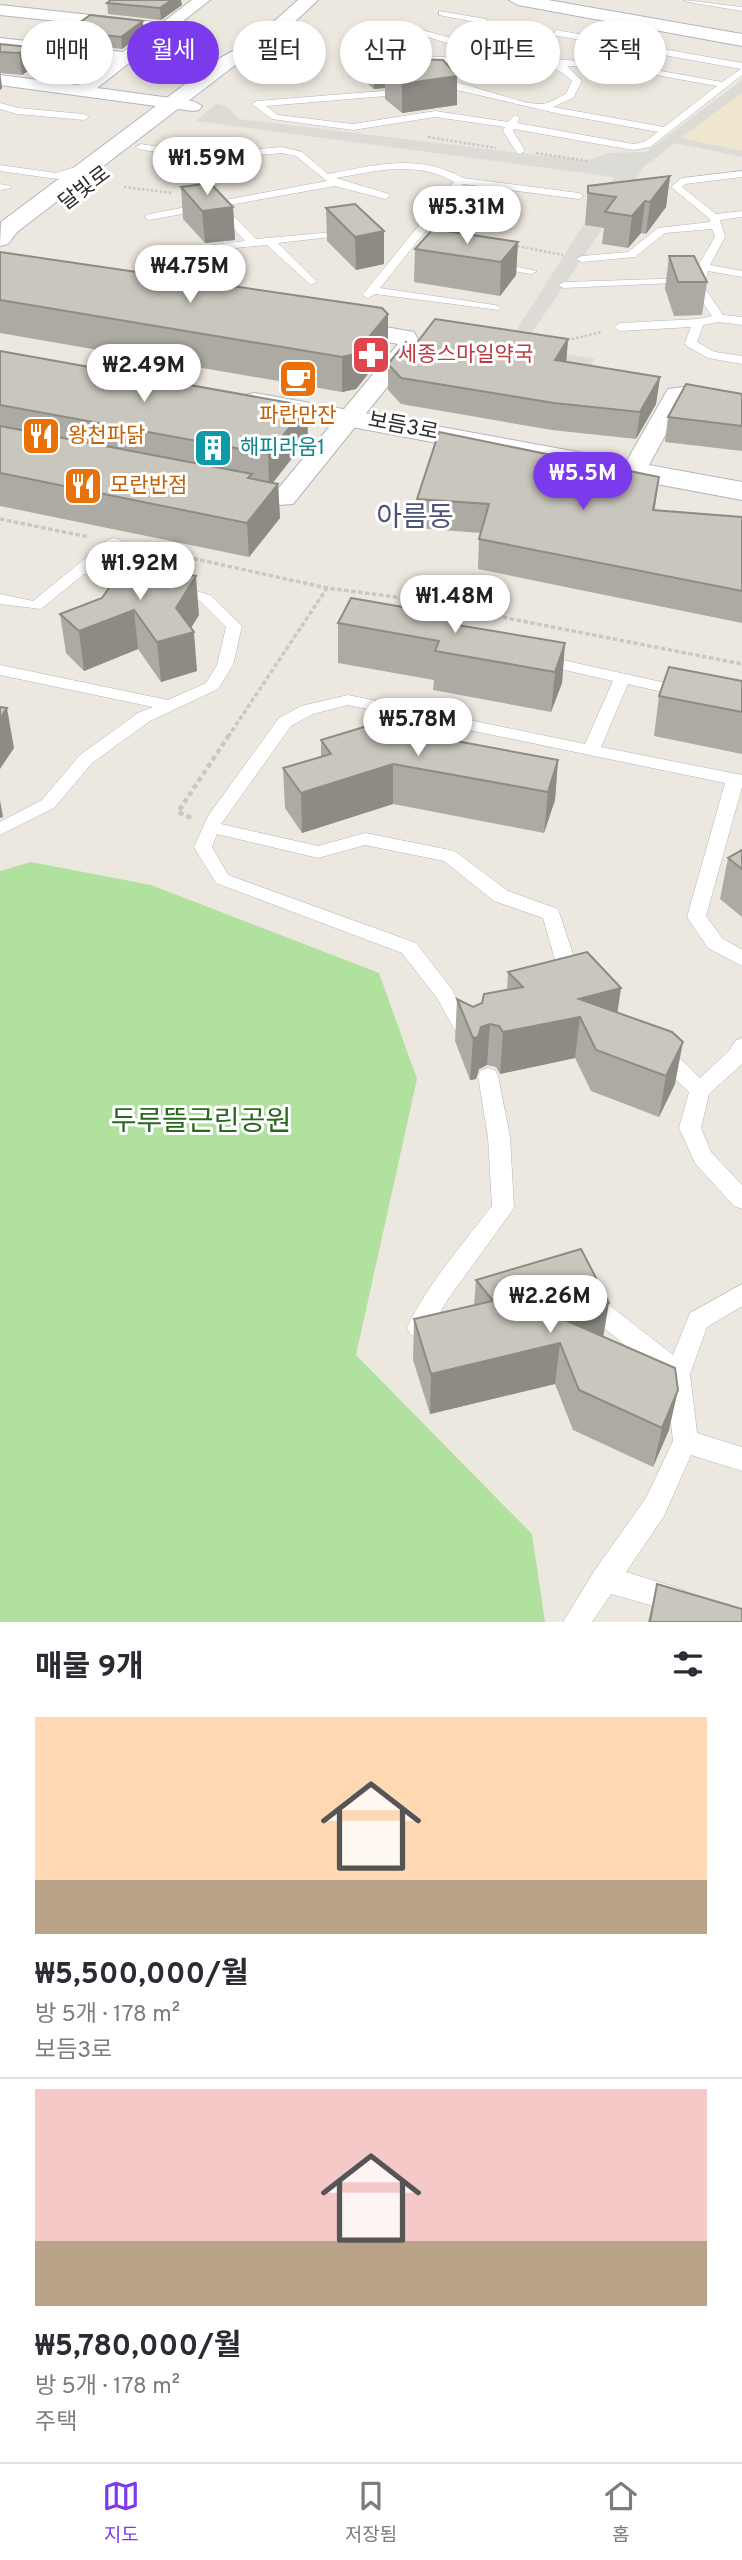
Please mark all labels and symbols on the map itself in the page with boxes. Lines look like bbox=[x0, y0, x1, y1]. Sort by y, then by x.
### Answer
pin: ₩1.59M bbox=[150, 138, 264, 197]
street label: 달빛로 bbox=[54, 161, 116, 217]
pin: ₩5.31M bbox=[410, 187, 524, 246]
pin: ₩4.75M bbox=[133, 246, 247, 305]
pharmacy icon: 세종스마일약국 bbox=[350, 334, 392, 376]
place label: 세종스마일약국 bbox=[398, 342, 533, 369]
pin: ₩2.49M bbox=[87, 344, 201, 404]
cafe icon: 파란만잔 bbox=[277, 358, 319, 400]
place label: 파란만잔 bbox=[259, 403, 337, 430]
street label: 보듬3로 bbox=[366, 407, 440, 447]
restaurant icon: 왕천파닭 bbox=[20, 415, 62, 457]
place label: 왕천파닭 bbox=[68, 423, 145, 450]
building icon: 해피라움1 bbox=[192, 427, 234, 469]
place label: 해피라움1 bbox=[240, 435, 325, 462]
pin: ₩5.5M bbox=[534, 452, 632, 512]
restaurant icon: 모란반점 bbox=[62, 465, 104, 507]
place label: 모란반점 bbox=[110, 473, 187, 500]
district label: 아름동 bbox=[376, 501, 454, 537]
pin: ₩1.92M bbox=[83, 542, 197, 602]
pin: ₩1.48M bbox=[398, 576, 512, 635]
pin: ₩5.78M bbox=[361, 698, 475, 758]
park label: 두루뜰근린공원 bbox=[111, 1105, 291, 1141]
pin: ₩2.26M bbox=[493, 1276, 607, 1335]

